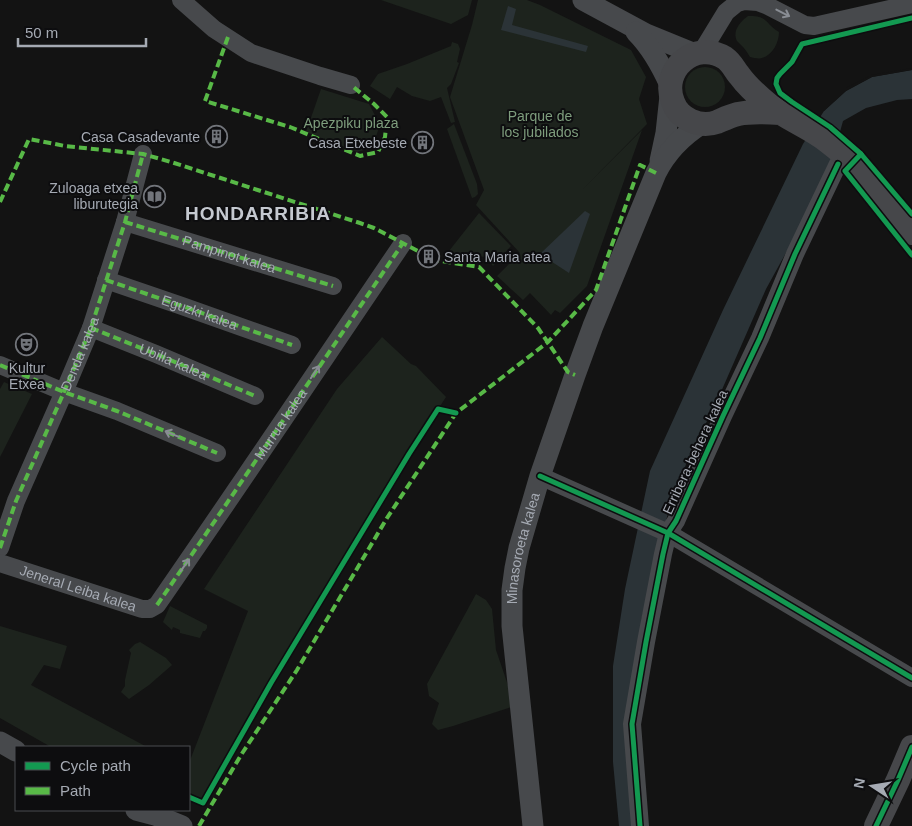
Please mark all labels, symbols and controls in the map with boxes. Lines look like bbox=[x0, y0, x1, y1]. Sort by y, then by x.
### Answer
one-way arrow bbox=[775, 9, 790, 18]
scale bar bbox=[18, 15, 145, 47]
text: 50 m bbox=[25, 24, 58, 41]
park label: Parque de los jubilados bbox=[501, 108, 579, 140]
park label: Apezpiku plaza bbox=[304, 115, 399, 131]
building icon: Casa Casadevante bbox=[204, 125, 228, 149]
place label: Casa Casadevante bbox=[81, 129, 200, 145]
building icon: Casa Etxebeste bbox=[411, 131, 435, 155]
place label: Casa Etxebeste bbox=[308, 135, 407, 151]
place label: Zuloaga etxea liburutegia bbox=[49, 180, 138, 212]
library icon: Zuloaga etxea liburutegia bbox=[142, 184, 166, 208]
district label: HONDARRIBIA bbox=[185, 203, 331, 224]
street label: Pampinot kalea bbox=[181, 232, 278, 276]
building icon: Santa Maria atea bbox=[416, 245, 440, 269]
place label: Santa Maria atea bbox=[444, 249, 551, 265]
street label: Eguzki kalea bbox=[159, 292, 240, 333]
street label: Denda kalea bbox=[57, 315, 102, 393]
theatre icon: Kultur Etxea bbox=[15, 333, 39, 357]
street label: Ubilla kalea bbox=[137, 340, 210, 383]
place label: Kultur Etxea bbox=[9, 360, 46, 392]
one-way arrow bbox=[310, 365, 320, 379]
street label: Murrua kalea bbox=[251, 386, 310, 463]
street label: Erribera-behera kalea bbox=[659, 387, 731, 517]
one-way arrow bbox=[165, 429, 180, 439]
street label: Minasoroeta kalea bbox=[504, 490, 543, 604]
one-way arrow bbox=[180, 558, 190, 572]
street label: Jeneral Leiba kalea bbox=[18, 562, 139, 615]
legend bbox=[15, 746, 190, 811]
text: Cycle path bbox=[60, 757, 131, 774]
north arrow bbox=[847, 761, 897, 811]
text: N bbox=[850, 777, 868, 790]
text: Path bbox=[60, 782, 91, 799]

